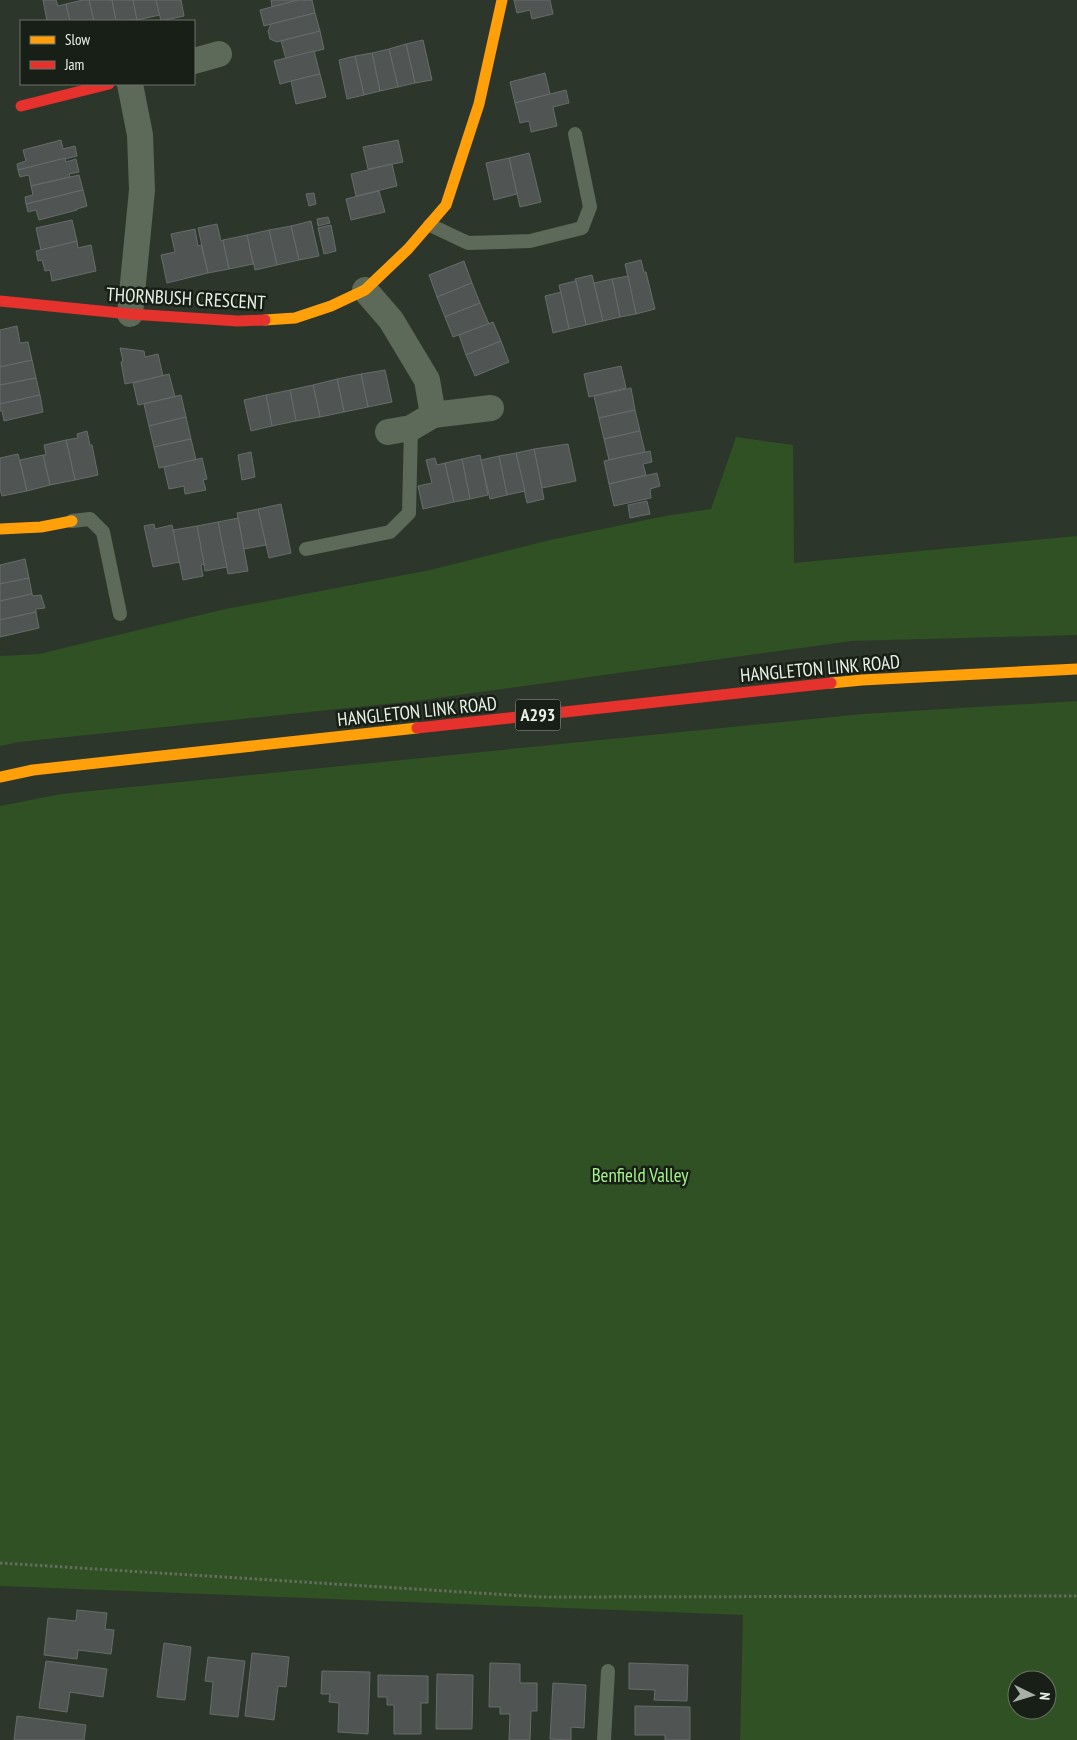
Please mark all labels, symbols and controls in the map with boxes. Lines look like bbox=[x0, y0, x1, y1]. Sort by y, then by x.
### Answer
legend bbox=[20, 20, 195, 85]
text: Slow bbox=[65, 30, 90, 49]
text: Jam bbox=[64, 55, 84, 74]
street label: THORNBUSH CRESCENT bbox=[106, 282, 267, 314]
street label: HANGLETON LINK ROAD bbox=[739, 649, 901, 687]
street label: HANGLETON LINK ROAD bbox=[336, 691, 498, 731]
road number: A293 bbox=[516, 700, 560, 730]
park label: Benfield Valley bbox=[592, 1163, 689, 1187]
north arrow bbox=[1007, 1670, 1057, 1720]
text: N bbox=[1036, 1692, 1054, 1701]

